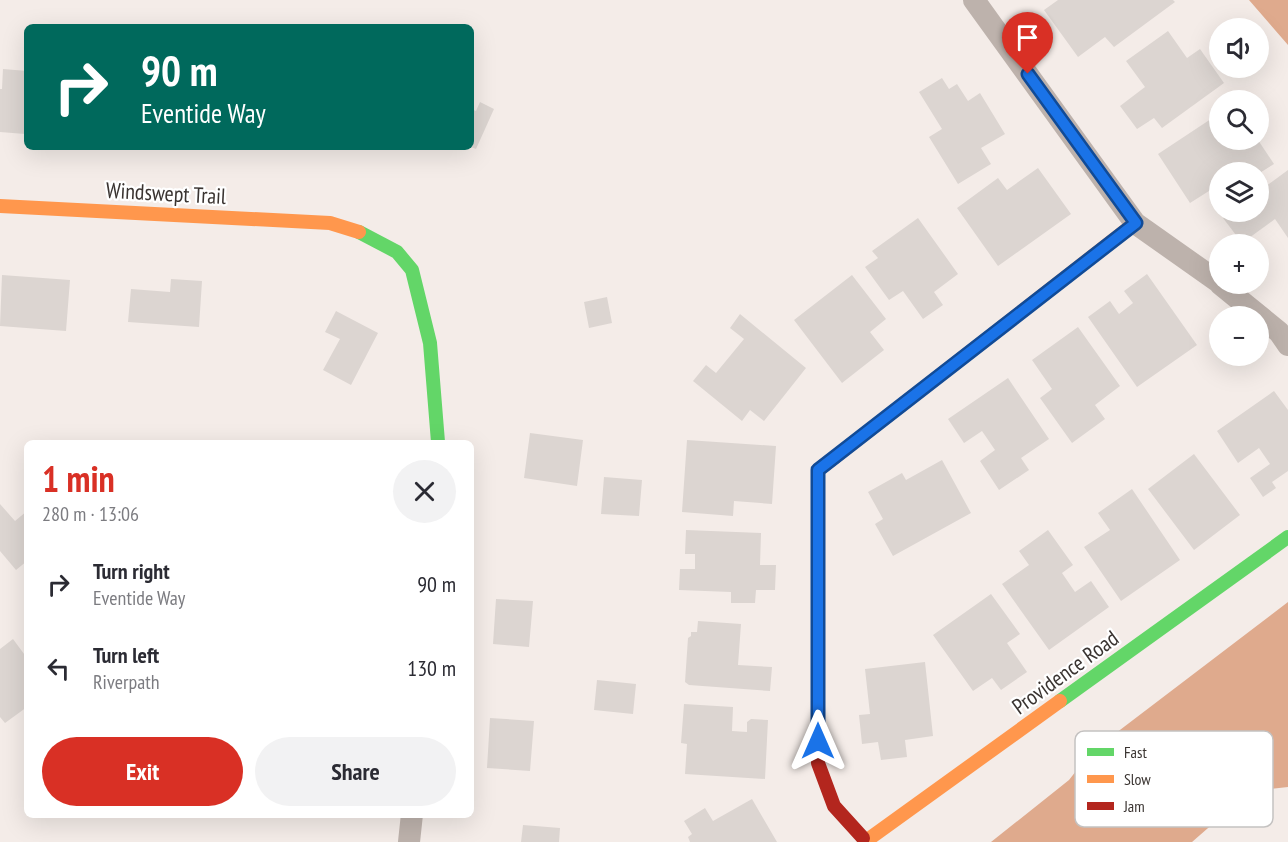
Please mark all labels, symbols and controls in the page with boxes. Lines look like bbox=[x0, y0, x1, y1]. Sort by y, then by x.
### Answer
pin bbox=[1002, 12, 1053, 74]
map controls bbox=[1209, 18, 1269, 366]
button: sound bbox=[1209, 18, 1269, 78]
icon: arrive bbox=[1011, 21, 1044, 54]
text: 90 m bbox=[141, 43, 218, 98]
icon: right bbox=[42, 48, 120, 126]
button: search bbox=[1209, 90, 1269, 150]
text: Eventide Way bbox=[141, 96, 266, 130]
button: layers bbox=[1209, 162, 1269, 222]
street label: Windswept Trail bbox=[105, 176, 228, 210]
button: + bbox=[1209, 234, 1269, 294]
button: − bbox=[1209, 306, 1269, 366]
text: 1 min bbox=[42, 455, 115, 502]
button: close bbox=[393, 460, 456, 523]
text: 280 m · 13:06 bbox=[42, 501, 139, 527]
text: Turn right bbox=[93, 557, 170, 585]
icon: right bbox=[42, 568, 75, 601]
text: 90 m bbox=[417, 570, 456, 598]
text: Eventide Way bbox=[93, 585, 185, 611]
street label: Providence Road bbox=[1006, 624, 1124, 720]
text: Turn left bbox=[93, 641, 159, 669]
icon: left bbox=[42, 652, 75, 685]
text: 130 m bbox=[407, 654, 456, 682]
text: Riverpath bbox=[93, 669, 159, 695]
position arrow bbox=[786, 709, 850, 773]
legend bbox=[1075, 731, 1273, 827]
button: Exit bbox=[42, 737, 243, 806]
button: Share bbox=[255, 737, 456, 806]
text: Fast bbox=[1124, 742, 1147, 762]
text: Slow bbox=[1124, 769, 1151, 789]
text: Jam bbox=[1123, 796, 1145, 816]

